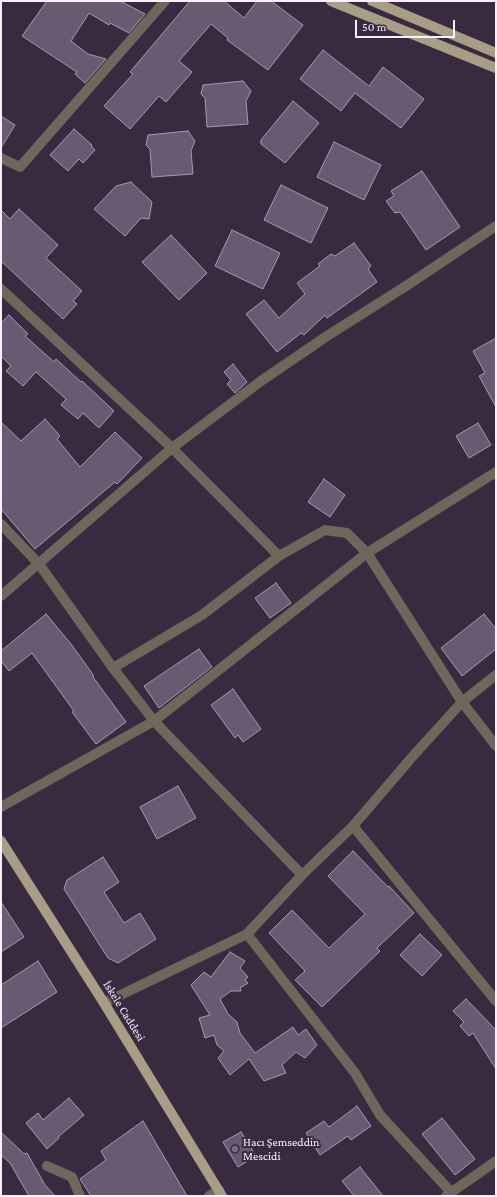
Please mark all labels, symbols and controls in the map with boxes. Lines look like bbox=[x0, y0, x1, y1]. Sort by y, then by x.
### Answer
scale bar bbox=[357, 12, 457, 38]
text: 50 m bbox=[362, 20, 386, 34]
street label: İskele Caddesi bbox=[100, 978, 148, 1044]
place label: Hacı Şemseddin Mescidi bbox=[243, 1135, 320, 1163]
marker: Hacı Şemseddin Mescidi bbox=[230, 1144, 240, 1154]

